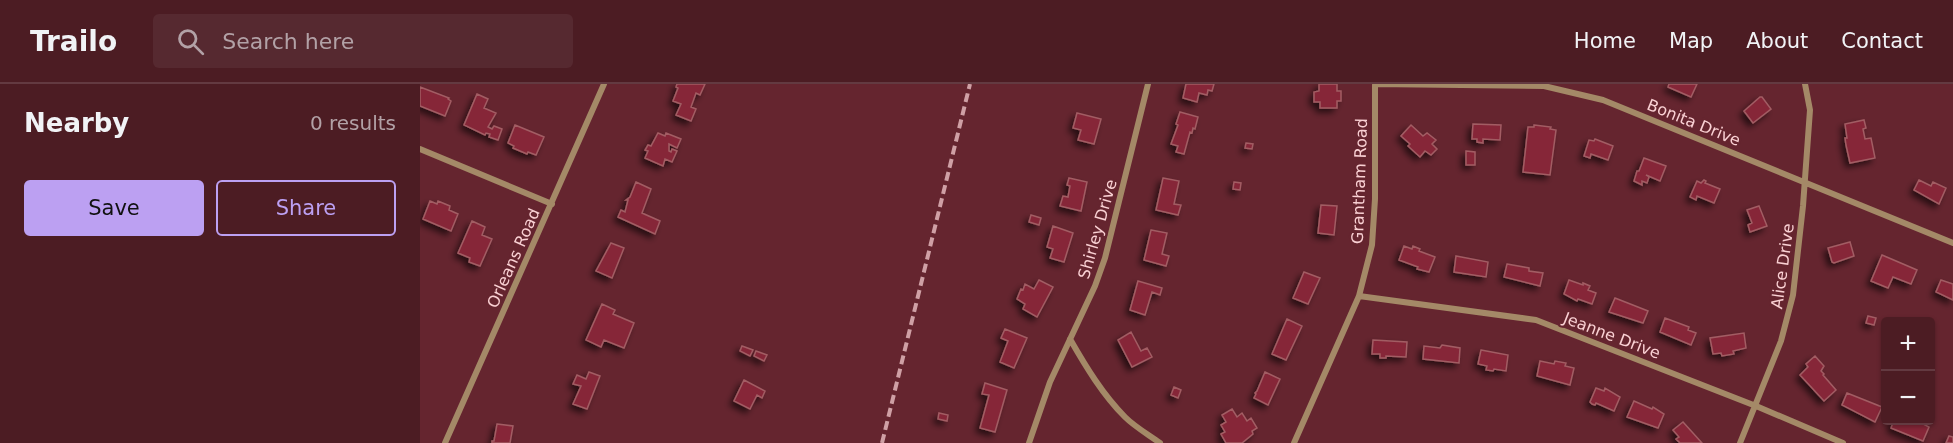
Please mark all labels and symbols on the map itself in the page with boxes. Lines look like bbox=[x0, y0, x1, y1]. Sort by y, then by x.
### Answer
street label: Bonita Drive bbox=[1644, 95, 1743, 150]
street label: Grantham Road bbox=[1348, 118, 1371, 244]
street label: Shirley Drive bbox=[1074, 177, 1121, 281]
street label: Orleans Road bbox=[483, 205, 544, 311]
street label: Alice Drive bbox=[1767, 222, 1798, 310]
street label: Jeanne Drive bbox=[1560, 308, 1663, 363]

